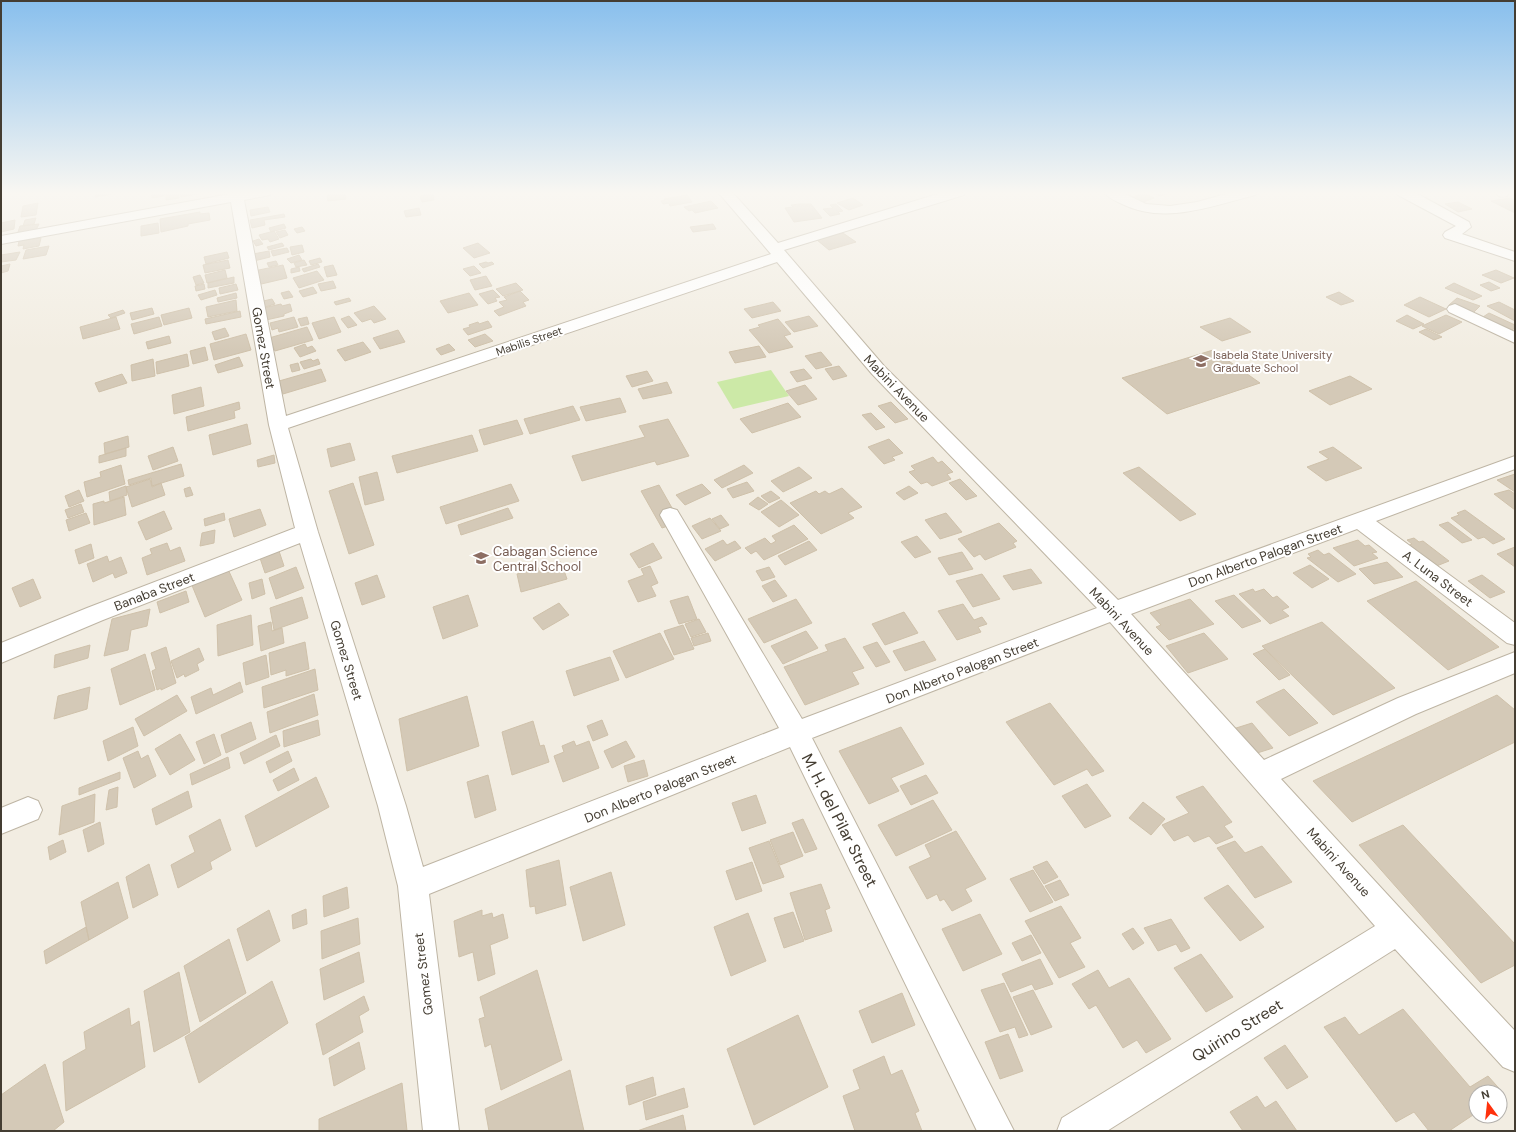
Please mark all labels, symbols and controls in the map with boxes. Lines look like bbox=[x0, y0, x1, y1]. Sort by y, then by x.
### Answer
street label: Gomez Street bbox=[248, 306, 279, 390]
street label: Mabilis Street bbox=[494, 323, 564, 359]
place label: Isabela State University Graduate School bbox=[1213, 348, 1332, 375]
street label: Mabini Avenue bbox=[860, 351, 933, 426]
school or university icon: Isabela State University Graduate School bbox=[1192, 352, 1210, 370]
street label: Don Alberto Palogan Street bbox=[1186, 520, 1344, 591]
place label: Cabagan Science Central School bbox=[493, 543, 598, 575]
street label: A. Luna Street bbox=[1399, 546, 1476, 610]
school or university icon: Cabagan Science Central School bbox=[472, 549, 490, 567]
street label: Banaba Street bbox=[111, 568, 197, 615]
street label: Mabini Avenue bbox=[1086, 584, 1158, 659]
street label: Gomez Street bbox=[326, 618, 367, 702]
street label: Don Alberto Palogan Street bbox=[883, 633, 1041, 707]
street label: Don Alberto Palogan Street bbox=[582, 750, 739, 827]
street label: M. H. del Pilar Street bbox=[797, 750, 882, 891]
street label: Mabini Avenue bbox=[1303, 824, 1374, 901]
street label: Gomez Street bbox=[410, 932, 437, 1016]
street label: Quirino Street bbox=[1188, 994, 1287, 1067]
north arrow bbox=[1468, 1084, 1508, 1124]
text: N bbox=[1480, 1087, 1491, 1102]

